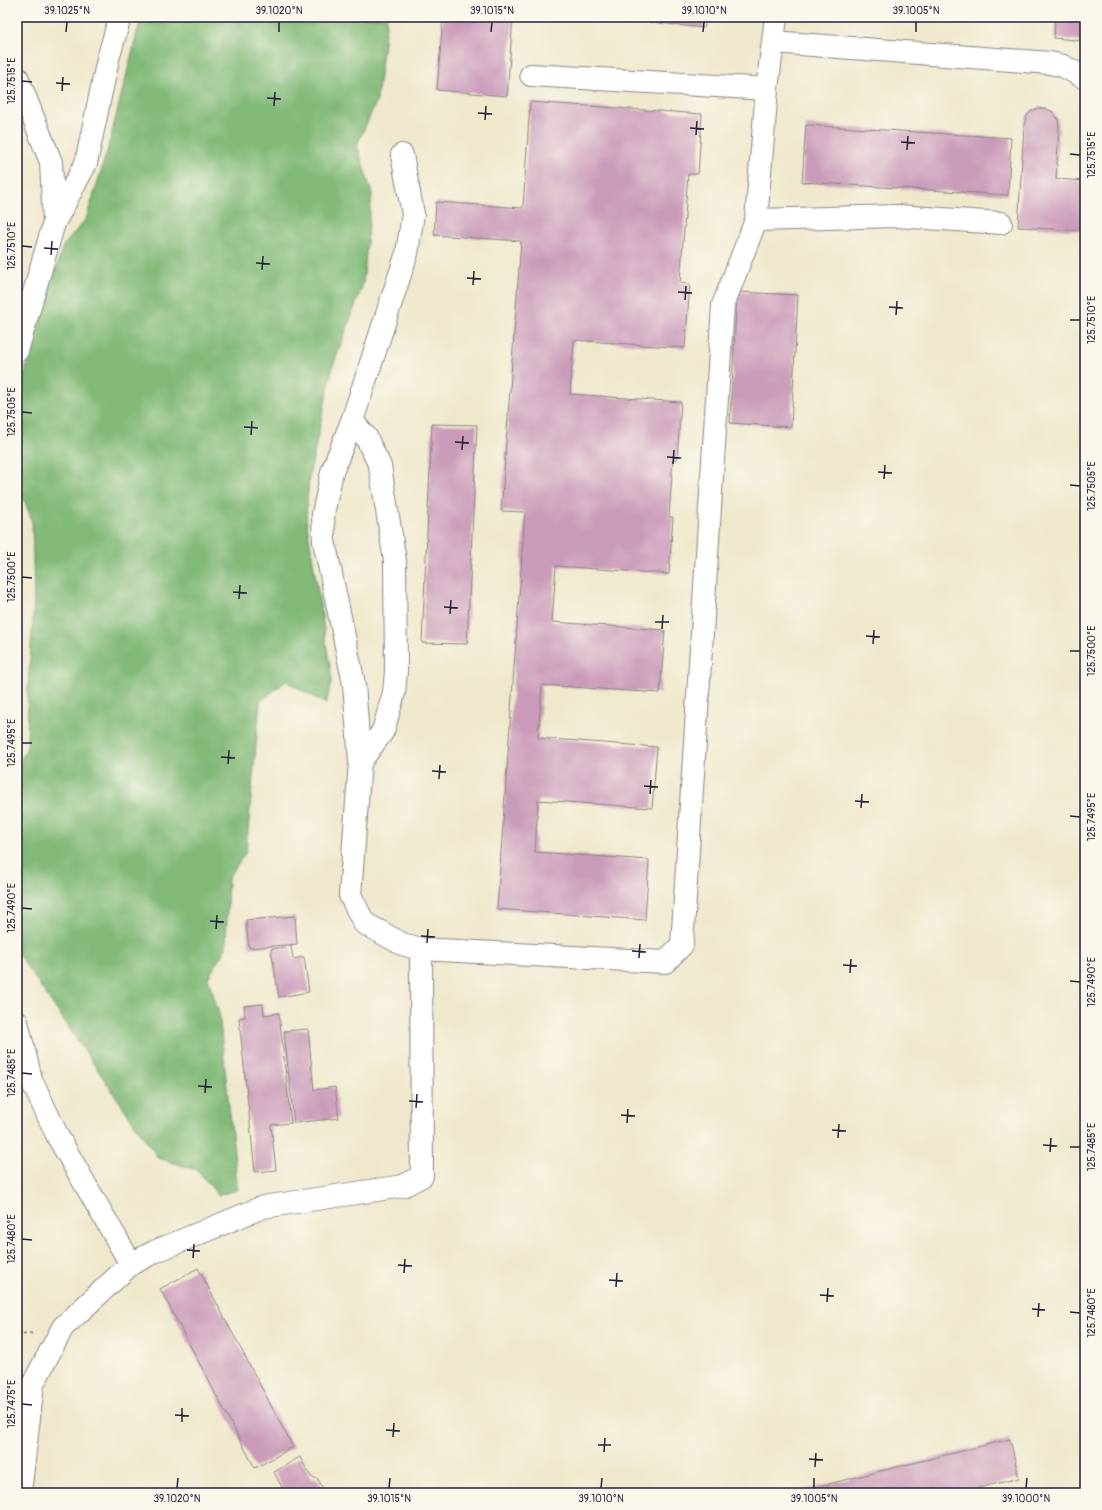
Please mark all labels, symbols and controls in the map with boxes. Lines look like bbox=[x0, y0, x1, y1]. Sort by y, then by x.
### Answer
text: 39.1025°N bbox=[44, 5, 90, 17]
text: 39.1020°N bbox=[255, 5, 303, 17]
text: 39.1015°N bbox=[470, 5, 514, 17]
text: 39.1010°N bbox=[681, 5, 727, 17]
text: 39.1005°N bbox=[892, 5, 940, 17]
text: 125.7515°E bbox=[6, 58, 18, 104]
text: 125.7515°E bbox=[1086, 132, 1098, 178]
text: 125.7510°E bbox=[6, 222, 18, 270]
text: 125.7510°E bbox=[1086, 296, 1098, 344]
text: 125.7505°E bbox=[6, 387, 18, 437]
text: 125.7505°E bbox=[1086, 461, 1098, 511]
text: 125.7500°E bbox=[6, 551, 18, 603]
text: 125.7500°E bbox=[1086, 625, 1098, 677]
text: 125.7495°E bbox=[6, 719, 18, 767]
text: 125.7495°E bbox=[1086, 793, 1098, 841]
text: 125.7490°E bbox=[6, 883, 18, 933]
text: 125.7490°E bbox=[1086, 957, 1098, 1007]
text: 125.7485°E bbox=[6, 1049, 18, 1097]
text: 125.7485°E bbox=[1086, 1123, 1098, 1171]
text: 125.7480°E bbox=[6, 1214, 18, 1264]
text: 125.7480°E bbox=[1086, 1288, 1098, 1338]
text: 125.7475°E bbox=[6, 1380, 18, 1428]
text: 39.1020°N bbox=[153, 1493, 201, 1505]
text: 39.1015°N bbox=[367, 1493, 411, 1505]
text: 39.1010°N bbox=[578, 1493, 624, 1505]
text: 39.1005°N bbox=[790, 1493, 838, 1505]
text: 39.1000°N bbox=[1002, 1493, 1050, 1505]

